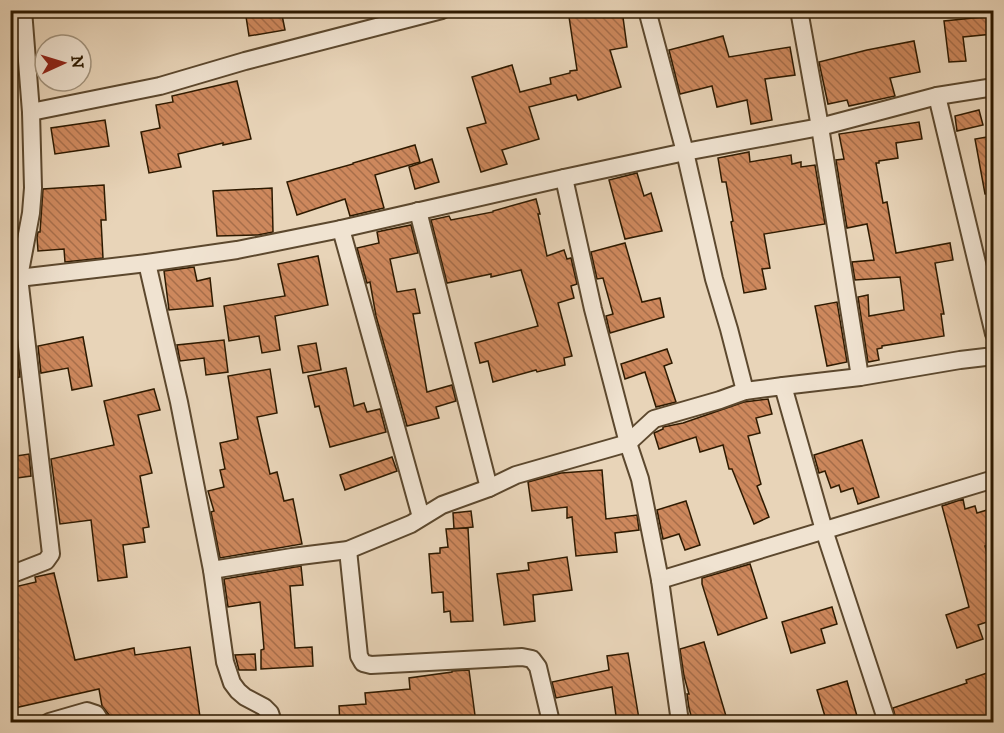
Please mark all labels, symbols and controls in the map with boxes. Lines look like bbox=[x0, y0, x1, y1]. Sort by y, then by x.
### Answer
north arrow bbox=[33, 33, 93, 93]
text: N bbox=[67, 55, 87, 69]

